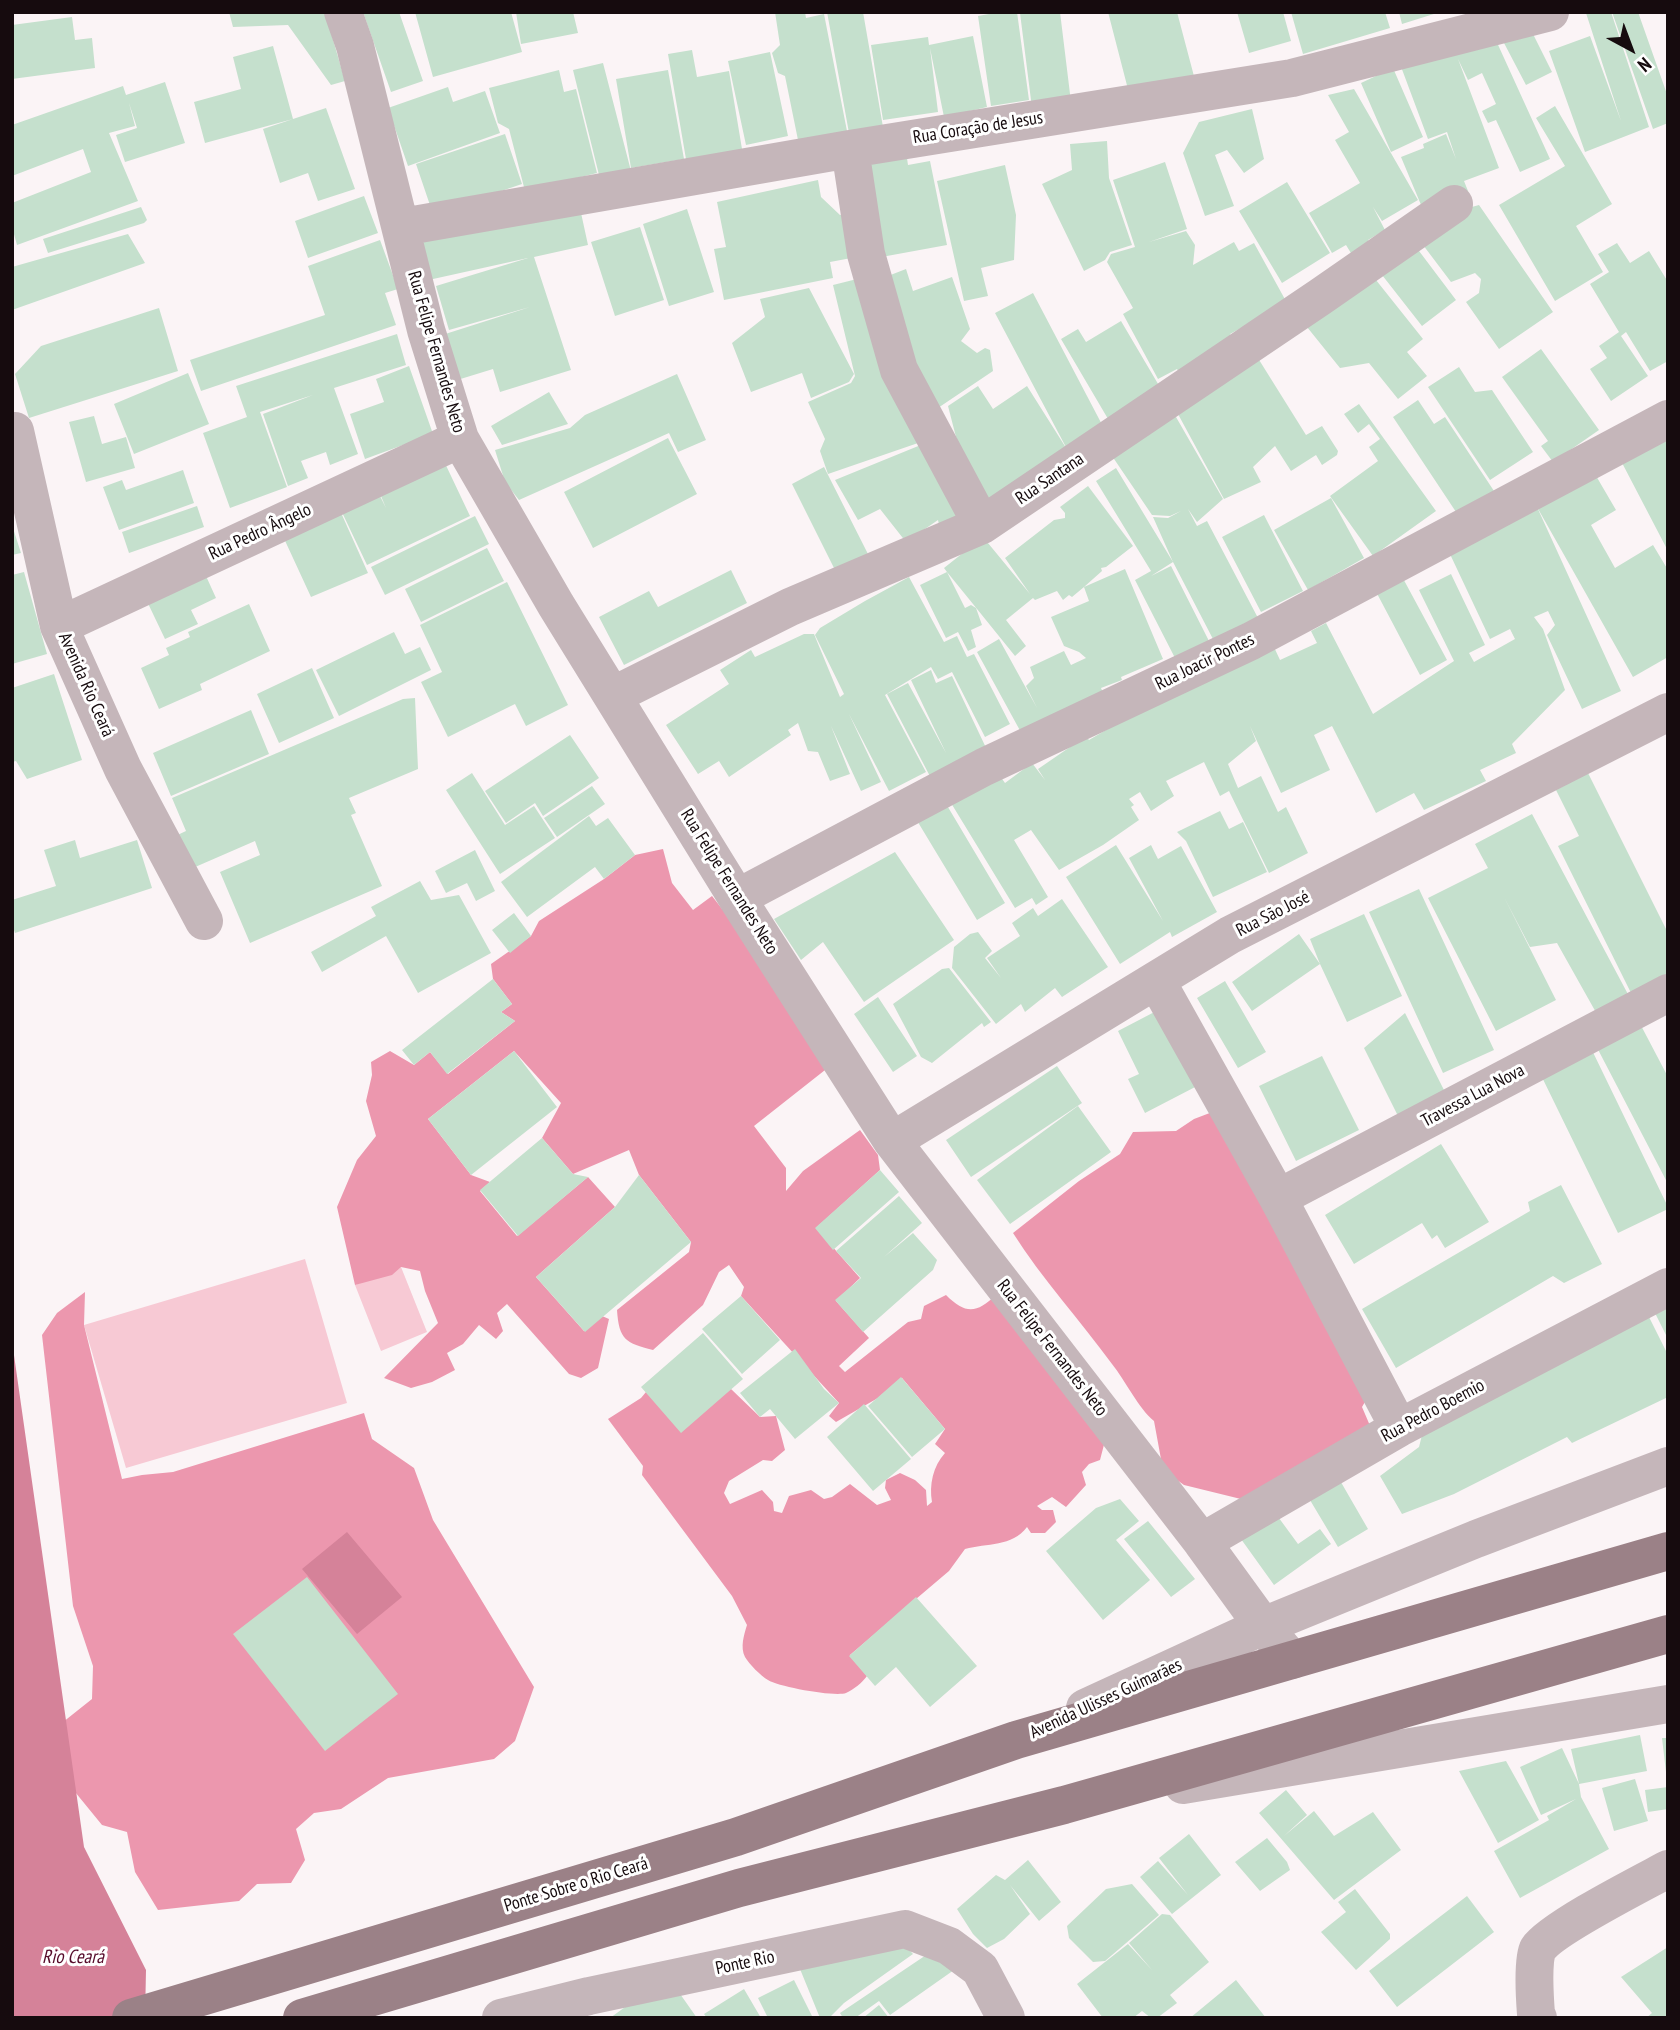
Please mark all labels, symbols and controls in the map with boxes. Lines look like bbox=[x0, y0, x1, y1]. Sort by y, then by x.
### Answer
north arrow bbox=[1596, 14, 1666, 84]
text: N bbox=[1633, 52, 1657, 77]
street label: Rua Coração de Jesus bbox=[912, 107, 1044, 149]
street label: Rua Felipe Fernandes Neto bbox=[403, 269, 469, 435]
street label: Rua Santana bbox=[1012, 448, 1088, 510]
street label: Rua Pedro Ângelo bbox=[205, 499, 315, 565]
street label: Rua Joacir Pontes bbox=[1152, 629, 1258, 695]
street label: Avenida Rio Ceará bbox=[53, 630, 119, 740]
street label: Rua Felipe Fernandes Neto bbox=[676, 805, 782, 959]
street label: Rua São José bbox=[1233, 886, 1313, 942]
street label: Travessa Lua Nova bbox=[1418, 1060, 1528, 1132]
street label: Rua Felipe Fernandes Neto bbox=[992, 1275, 1112, 1421]
street label: Rua Pedro Boemio bbox=[1378, 1375, 1488, 1447]
street label: Avenida Ulisses Guimarães bbox=[1027, 1654, 1185, 1744]
street label: Ponte Sobre o Rio Ceará bbox=[502, 1853, 650, 1917]
street label: Ponte Rio bbox=[714, 1946, 776, 1980]
water label: Rio Ceará bbox=[42, 1947, 104, 1969]

